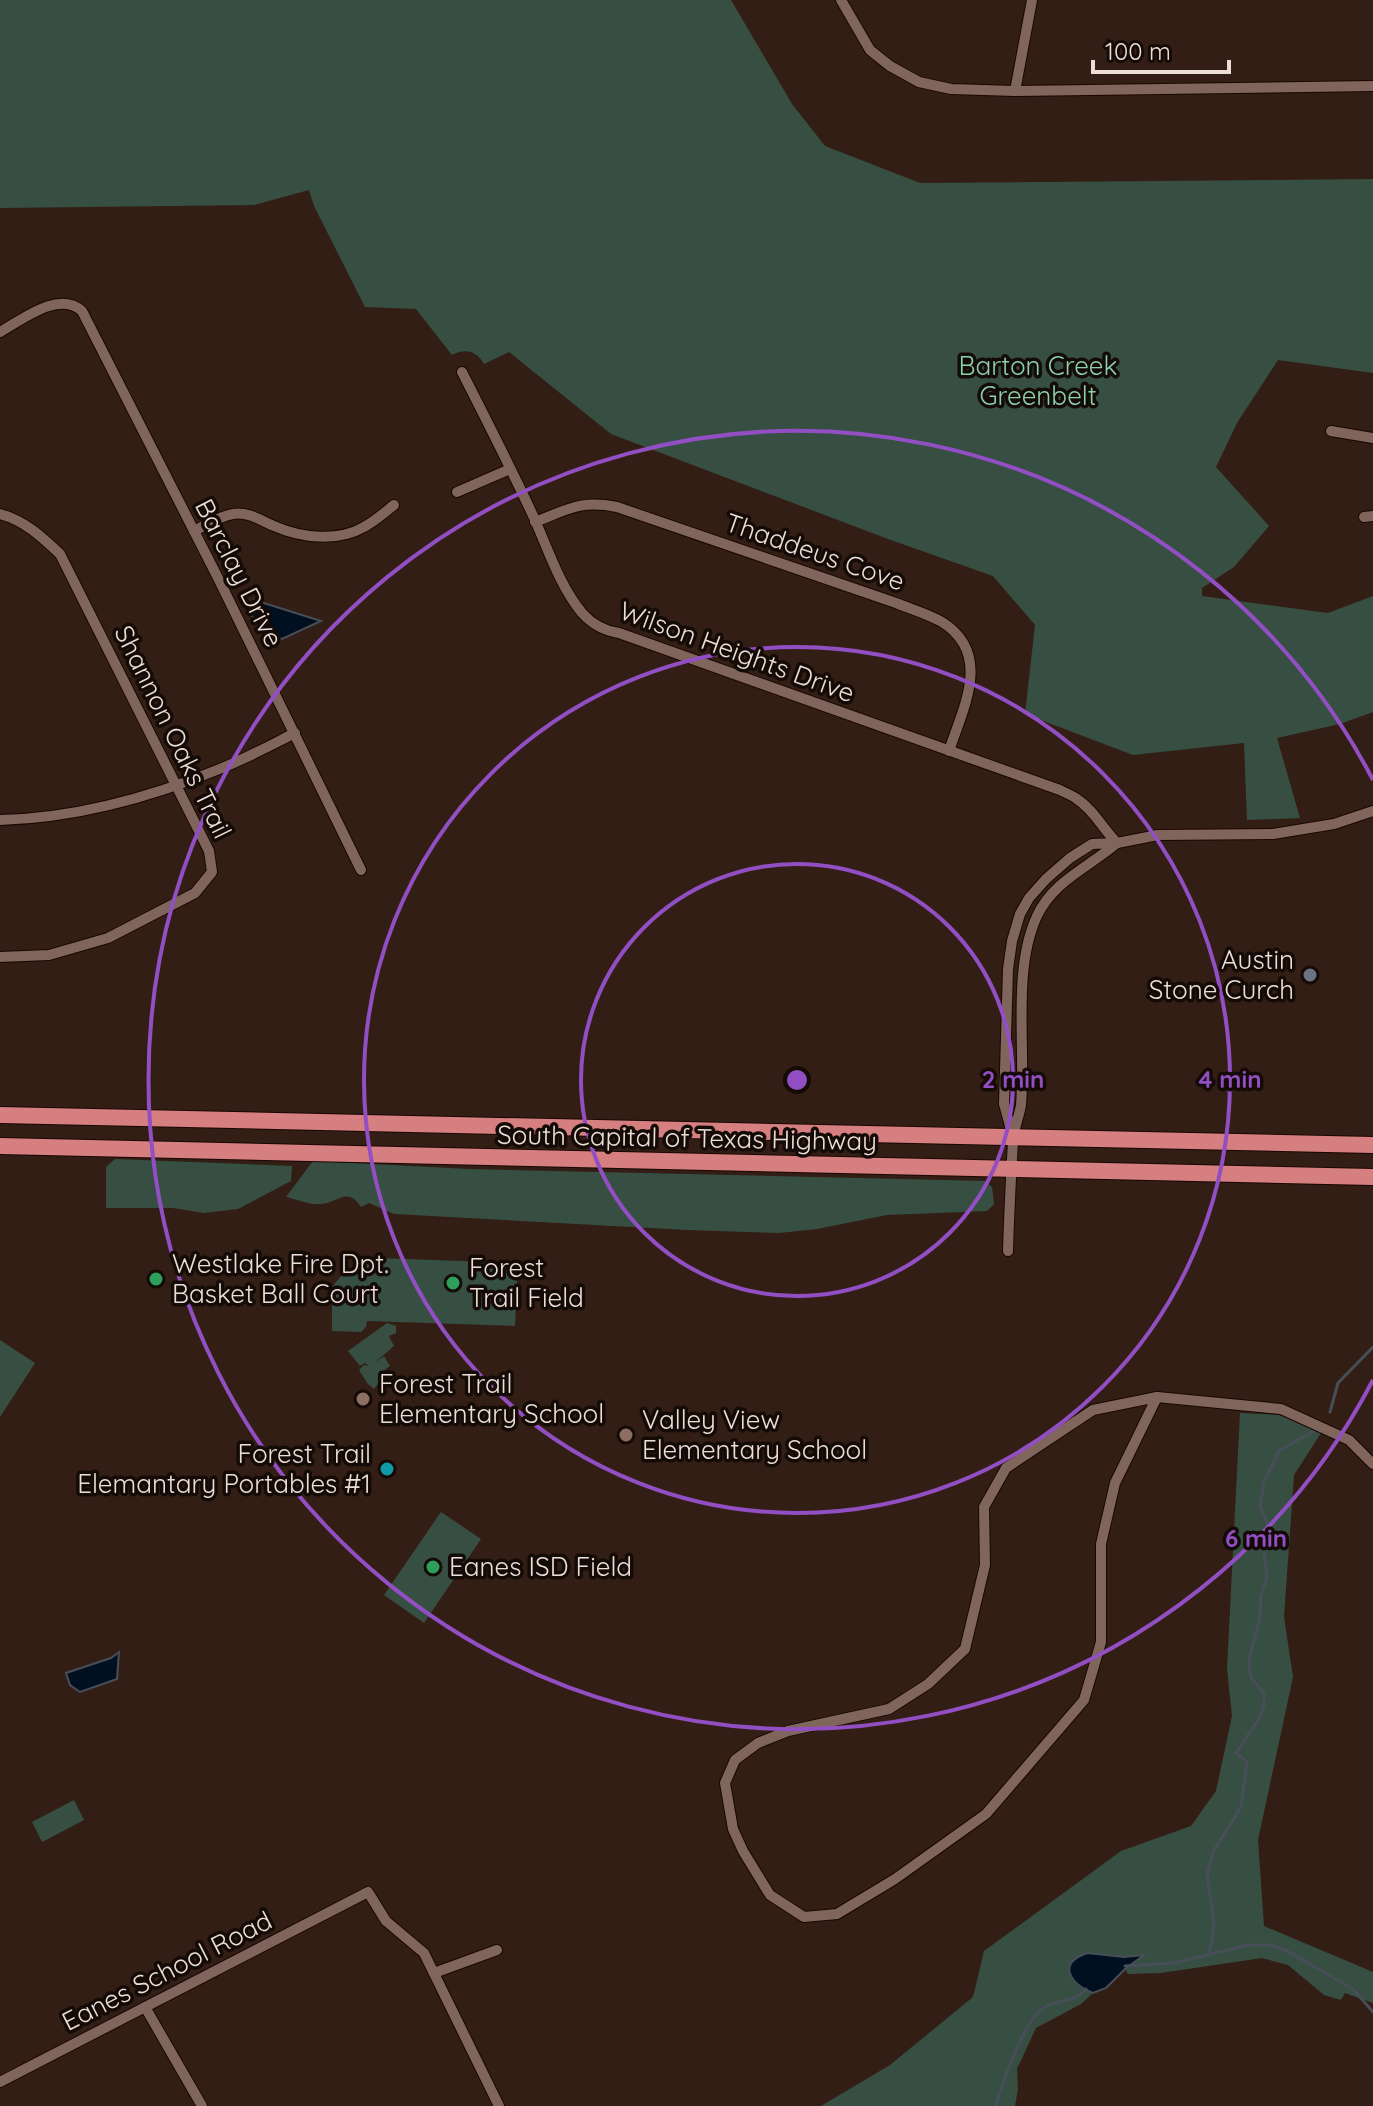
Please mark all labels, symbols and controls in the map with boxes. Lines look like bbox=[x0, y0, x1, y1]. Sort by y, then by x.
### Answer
scale bar bbox=[1093, 24, 1229, 74]
text: 100 m bbox=[1105, 36, 1171, 66]
park label: Barton Creek Greenbelt bbox=[959, 349, 1117, 412]
street label: Barclay Drive bbox=[188, 493, 291, 652]
street label: Thaddeus Cove bbox=[721, 505, 909, 598]
street label: Wilson Heights Drive bbox=[615, 594, 859, 709]
street label: Shannon Oaks Trail bbox=[108, 620, 239, 844]
place label: Austin Stone Curch bbox=[1149, 943, 1294, 1006]
marker: Austin Stone Curch bbox=[1301, 966, 1319, 984]
text: 2 min bbox=[982, 1064, 1044, 1094]
text: 4 min bbox=[1199, 1064, 1261, 1094]
centre of rings bbox=[783, 1066, 811, 1094]
street label: South Capital of Texas Highway bbox=[497, 1118, 877, 1157]
place label: Westlake Fire Dpt. Basket Ball Court bbox=[172, 1247, 389, 1310]
place label: Forest Trail Field bbox=[469, 1251, 584, 1314]
marker: Westlake Fire Dpt. Basket Ball Court bbox=[147, 1270, 165, 1288]
marker: Forest Trail Field bbox=[444, 1274, 462, 1292]
place label: Forest Trail Elementary School bbox=[379, 1367, 604, 1430]
marker: Forest Trail Elementary School bbox=[354, 1390, 372, 1408]
place label: Valley View Elementary School bbox=[642, 1403, 867, 1466]
marker: Valley View Elementary School bbox=[617, 1426, 635, 1444]
place label: Forest Trail Elemantary Portables #1 bbox=[77, 1437, 371, 1500]
marker: Forest Trail Elemantary Portables #1 bbox=[378, 1460, 396, 1478]
text: 6 min bbox=[1225, 1523, 1287, 1553]
place label: Eanes ISD Field bbox=[449, 1550, 632, 1583]
marker: Eanes ISD Field bbox=[424, 1558, 442, 1576]
street label: Eanes School Road bbox=[56, 1903, 277, 2038]

